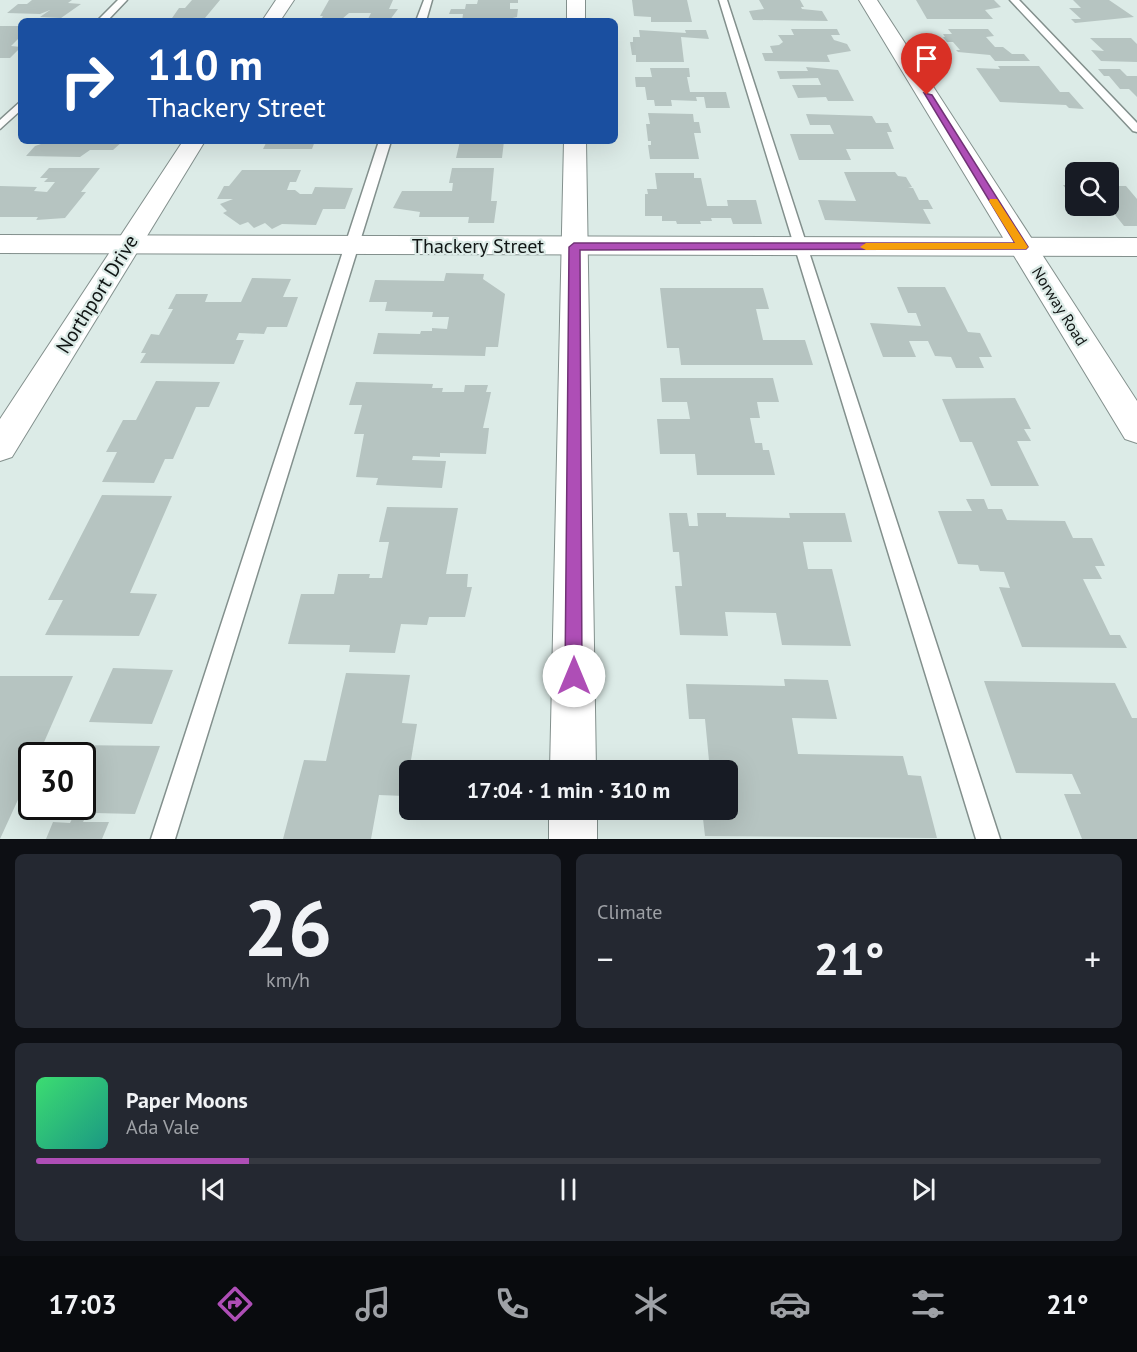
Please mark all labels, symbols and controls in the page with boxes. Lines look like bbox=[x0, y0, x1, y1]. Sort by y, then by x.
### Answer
pin bbox=[901, 33, 952, 95]
text: 110 m bbox=[147, 37, 263, 92]
icon: right bbox=[48, 42, 126, 120]
icon: arrive bbox=[910, 42, 943, 75]
text: Thackery Street bbox=[147, 90, 326, 124]
map controls bbox=[1065, 162, 1119, 216]
button: search bbox=[1065, 162, 1119, 216]
street label: Northport Drive bbox=[50, 230, 144, 358]
street label: Thackery Street bbox=[412, 233, 544, 259]
street label: Norway Road bbox=[1028, 263, 1092, 349]
position arrow bbox=[542, 644, 606, 708]
speed limit sign: 30 bbox=[18, 742, 96, 820]
text: 17:04 · 1 min · 310 m bbox=[467, 776, 670, 804]
text: 26 bbox=[244, 877, 332, 978]
text: Climate bbox=[597, 899, 663, 925]
text: 21° bbox=[814, 929, 884, 987]
text: − bbox=[597, 937, 614, 980]
text: + bbox=[1084, 937, 1101, 980]
text: km/h bbox=[266, 967, 310, 993]
text: Paper Moons bbox=[126, 1086, 248, 1114]
text: Ada Vale bbox=[126, 1114, 199, 1140]
icon: previous bbox=[197, 1173, 230, 1206]
icon: pause bbox=[552, 1173, 585, 1206]
icon: next bbox=[907, 1173, 940, 1206]
icon: directions bbox=[214, 1283, 256, 1325]
icon: music bbox=[352, 1283, 394, 1325]
icon: phone bbox=[491, 1283, 533, 1325]
icon: climate bbox=[630, 1283, 672, 1325]
icon: car bbox=[769, 1283, 811, 1325]
icon: filters bbox=[907, 1283, 949, 1325]
text: 17:03 bbox=[48, 1287, 117, 1321]
text: 21° bbox=[1046, 1287, 1089, 1321]

